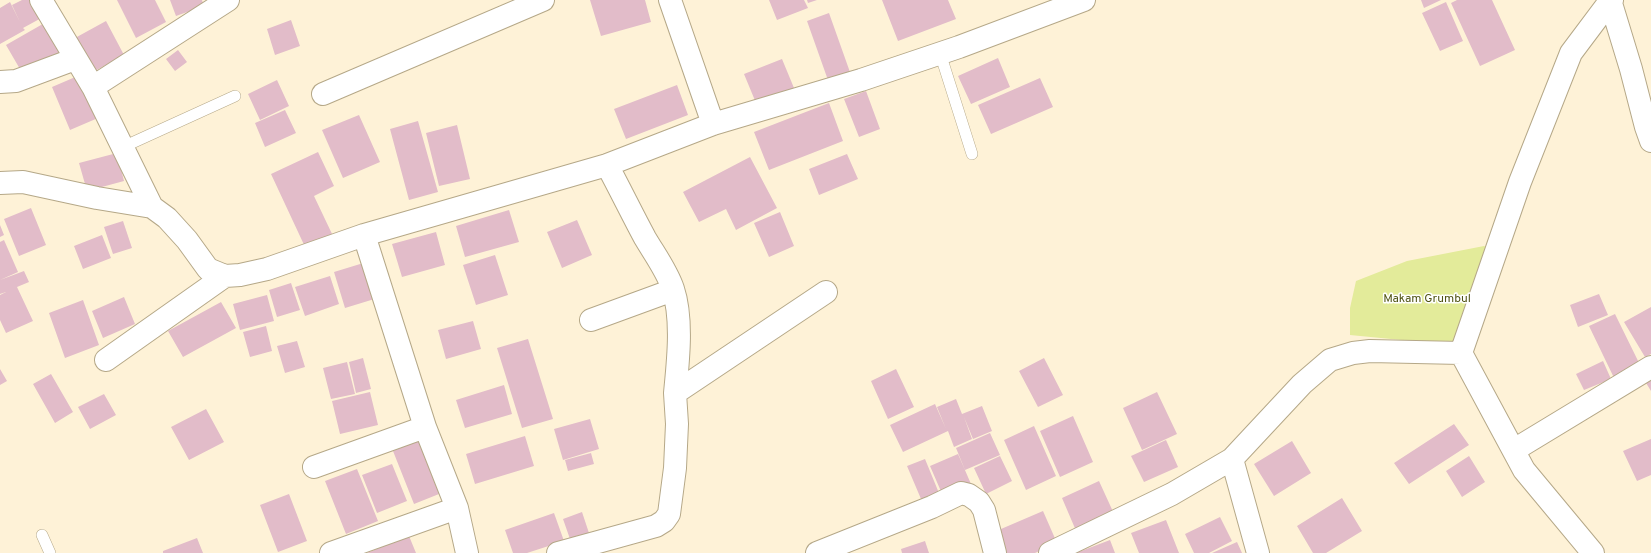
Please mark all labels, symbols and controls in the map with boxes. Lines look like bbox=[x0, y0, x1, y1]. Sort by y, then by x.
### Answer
park label: Makam Grumbul bbox=[1383, 293, 1471, 307]

